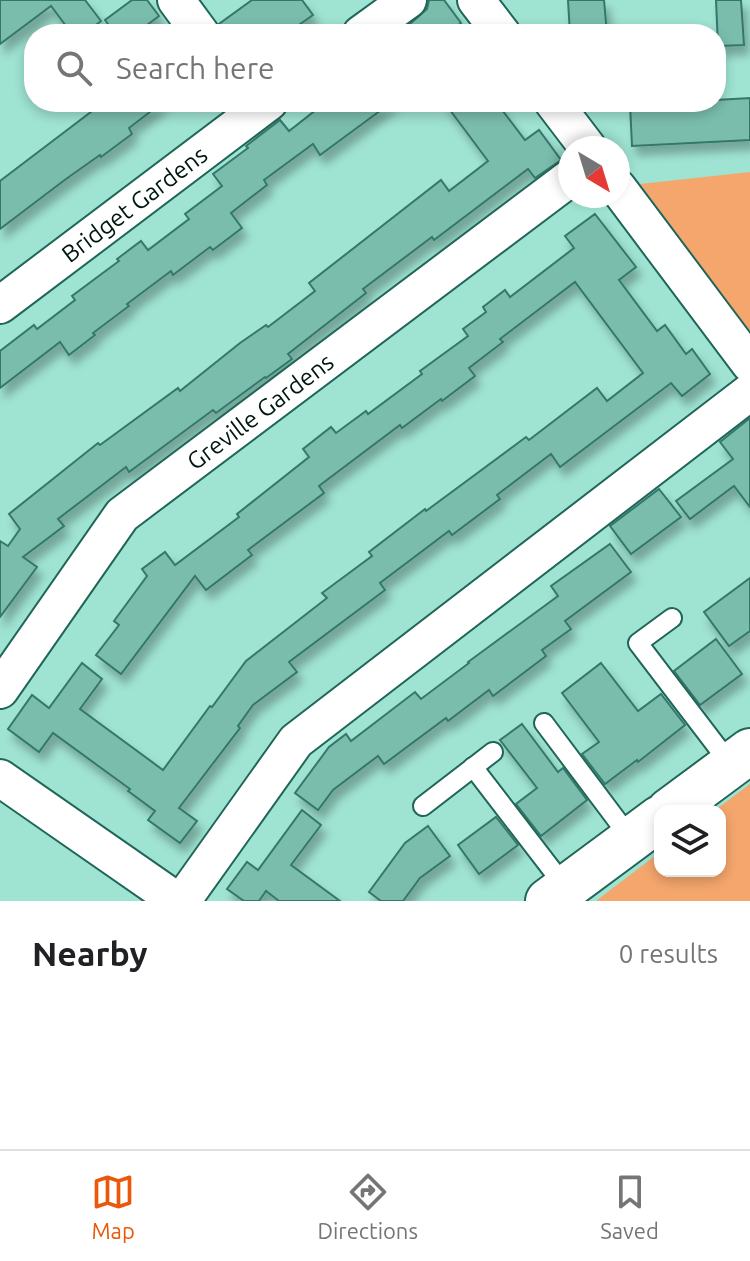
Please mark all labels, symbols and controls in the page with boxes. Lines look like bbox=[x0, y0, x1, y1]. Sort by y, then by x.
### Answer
search box bbox=[24, 24, 726, 112]
icon: search bbox=[52, 46, 96, 90]
text: Search here bbox=[116, 51, 275, 85]
north arrow bbox=[558, 136, 630, 208]
street label: Bridget Gardens bbox=[56, 140, 212, 267]
street label: Greville Gardens bbox=[182, 348, 338, 475]
map controls bbox=[654, 805, 726, 877]
button: layers bbox=[654, 805, 726, 877]
text: Nearby bbox=[32, 934, 147, 972]
text: 0 results bbox=[619, 939, 718, 968]
tab: Map bbox=[91, 1170, 135, 1243]
tab: Directions bbox=[317, 1170, 418, 1243]
tab: Saved bbox=[600, 1170, 659, 1243]

